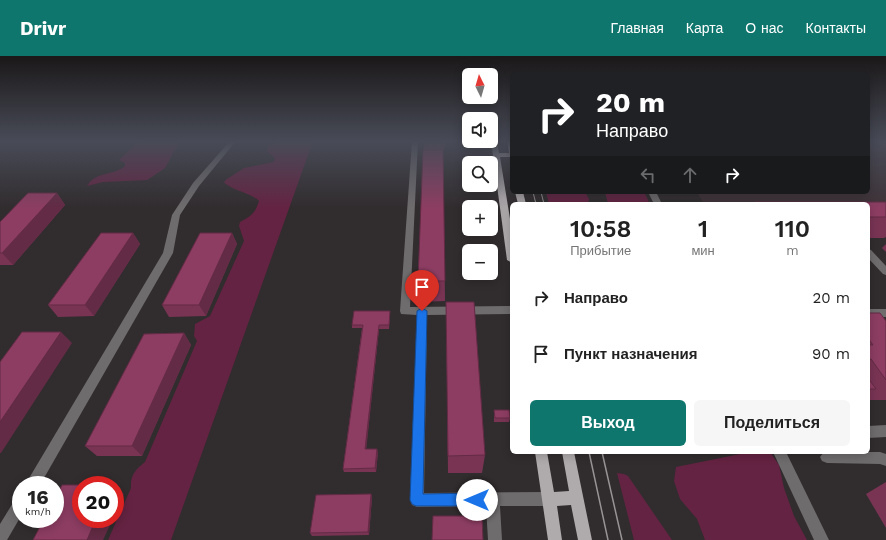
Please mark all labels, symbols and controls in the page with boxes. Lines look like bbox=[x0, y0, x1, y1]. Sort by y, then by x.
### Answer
text: Drivr bbox=[20, 17, 66, 40]
text: Главная bbox=[611, 20, 664, 36]
text: Карта bbox=[686, 20, 723, 36]
text: О нас bbox=[745, 20, 784, 36]
text: Контакты bbox=[806, 20, 866, 36]
north arrow bbox=[462, 68, 498, 104]
map controls bbox=[462, 68, 498, 280]
text: 20 m bbox=[596, 86, 665, 119]
icon: right bbox=[530, 88, 582, 140]
button: sound bbox=[462, 112, 498, 148]
text: Направо bbox=[596, 120, 668, 141]
button: search bbox=[462, 156, 498, 192]
icon: left bbox=[637, 164, 659, 186]
icon: ahead bbox=[679, 164, 701, 186]
icon: right bbox=[721, 164, 743, 186]
button: + bbox=[462, 200, 498, 236]
text: 10:58 bbox=[570, 215, 631, 243]
text: 1 bbox=[698, 215, 708, 243]
text: 110 bbox=[775, 215, 810, 243]
text: Прибытие bbox=[570, 243, 631, 258]
text: мин bbox=[691, 243, 715, 258]
text: m bbox=[786, 243, 799, 258]
button: − bbox=[462, 244, 498, 280]
pin bbox=[405, 270, 439, 311]
icon: arrive bbox=[411, 276, 433, 298]
icon: right bbox=[530, 287, 552, 309]
text: Направо bbox=[564, 289, 628, 307]
text: 20 m bbox=[813, 289, 850, 307]
icon: arrive bbox=[530, 343, 552, 365]
text: Пункт назначения bbox=[564, 345, 697, 363]
text: 90 m bbox=[812, 345, 850, 363]
button: Выход bbox=[530, 400, 686, 446]
button: Поделиться bbox=[694, 400, 850, 446]
speed limit sign: 20 bbox=[72, 476, 124, 528]
position arrow bbox=[456, 479, 498, 521]
text: 16 bbox=[28, 485, 48, 509]
text: km/h bbox=[25, 506, 51, 517]

